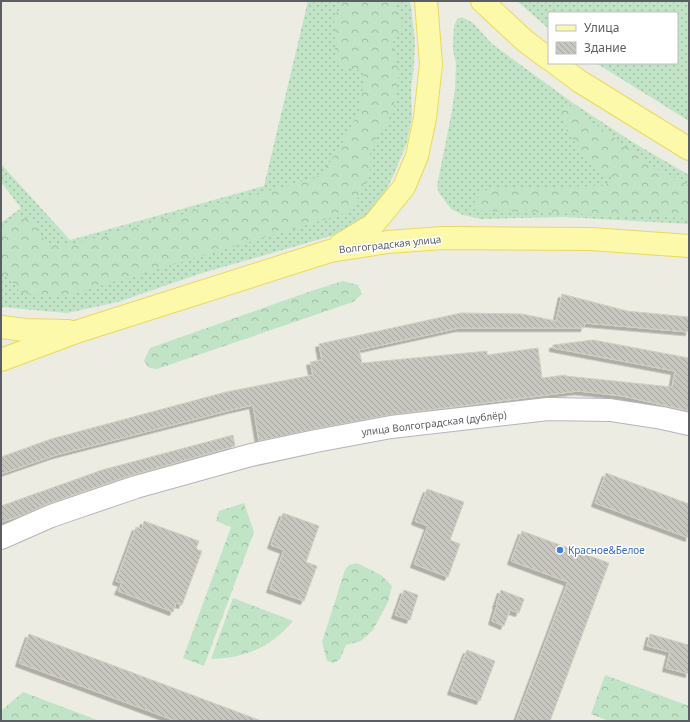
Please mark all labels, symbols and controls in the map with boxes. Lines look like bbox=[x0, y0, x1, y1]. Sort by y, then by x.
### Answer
legend bbox=[548, 12, 678, 64]
text: Улица bbox=[584, 19, 619, 36]
text: Здание bbox=[584, 39, 627, 56]
street label: Волгоградская улица bbox=[338, 232, 442, 256]
street label: улица Волгоградская (дублёр) bbox=[361, 407, 507, 439]
place label: Красное&Белое bbox=[568, 543, 645, 557]
marker: Красное&Белое bbox=[555, 545, 565, 555]

